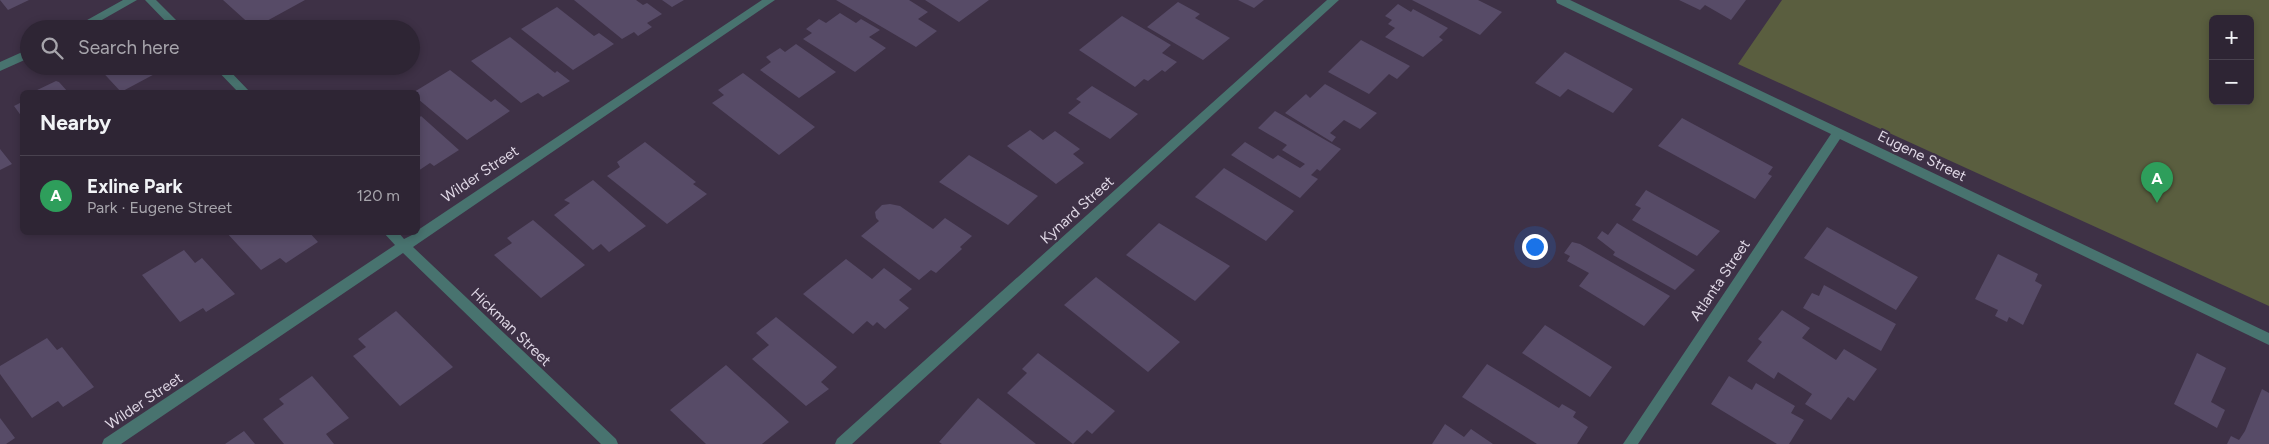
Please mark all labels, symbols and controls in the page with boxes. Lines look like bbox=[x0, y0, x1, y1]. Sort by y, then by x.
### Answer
map controls bbox=[2209, 15, 2254, 105]
button: + bbox=[2209, 15, 2254, 60]
search box bbox=[20, 20, 420, 75]
icon: search bbox=[38, 34, 66, 62]
text: Search here bbox=[78, 36, 180, 59]
button: − bbox=[2209, 60, 2254, 105]
text: Nearby bbox=[40, 110, 111, 135]
street label: Eugene Street bbox=[1875, 127, 1970, 185]
street label: Wilder Street bbox=[438, 141, 522, 206]
pin: A bbox=[2141, 162, 2173, 203]
street label: Kynard Street bbox=[1037, 172, 1118, 248]
text: Exline Park bbox=[87, 175, 183, 198]
text: A bbox=[50, 186, 62, 205]
text: 120 m bbox=[357, 186, 400, 205]
text: Park · Eugene Street bbox=[87, 198, 232, 217]
your location bbox=[1522, 234, 1548, 260]
street label: Atlanta Street bbox=[1686, 236, 1754, 324]
street label: Hickman Street bbox=[467, 284, 555, 370]
street label: Wilder Street bbox=[102, 368, 186, 433]

